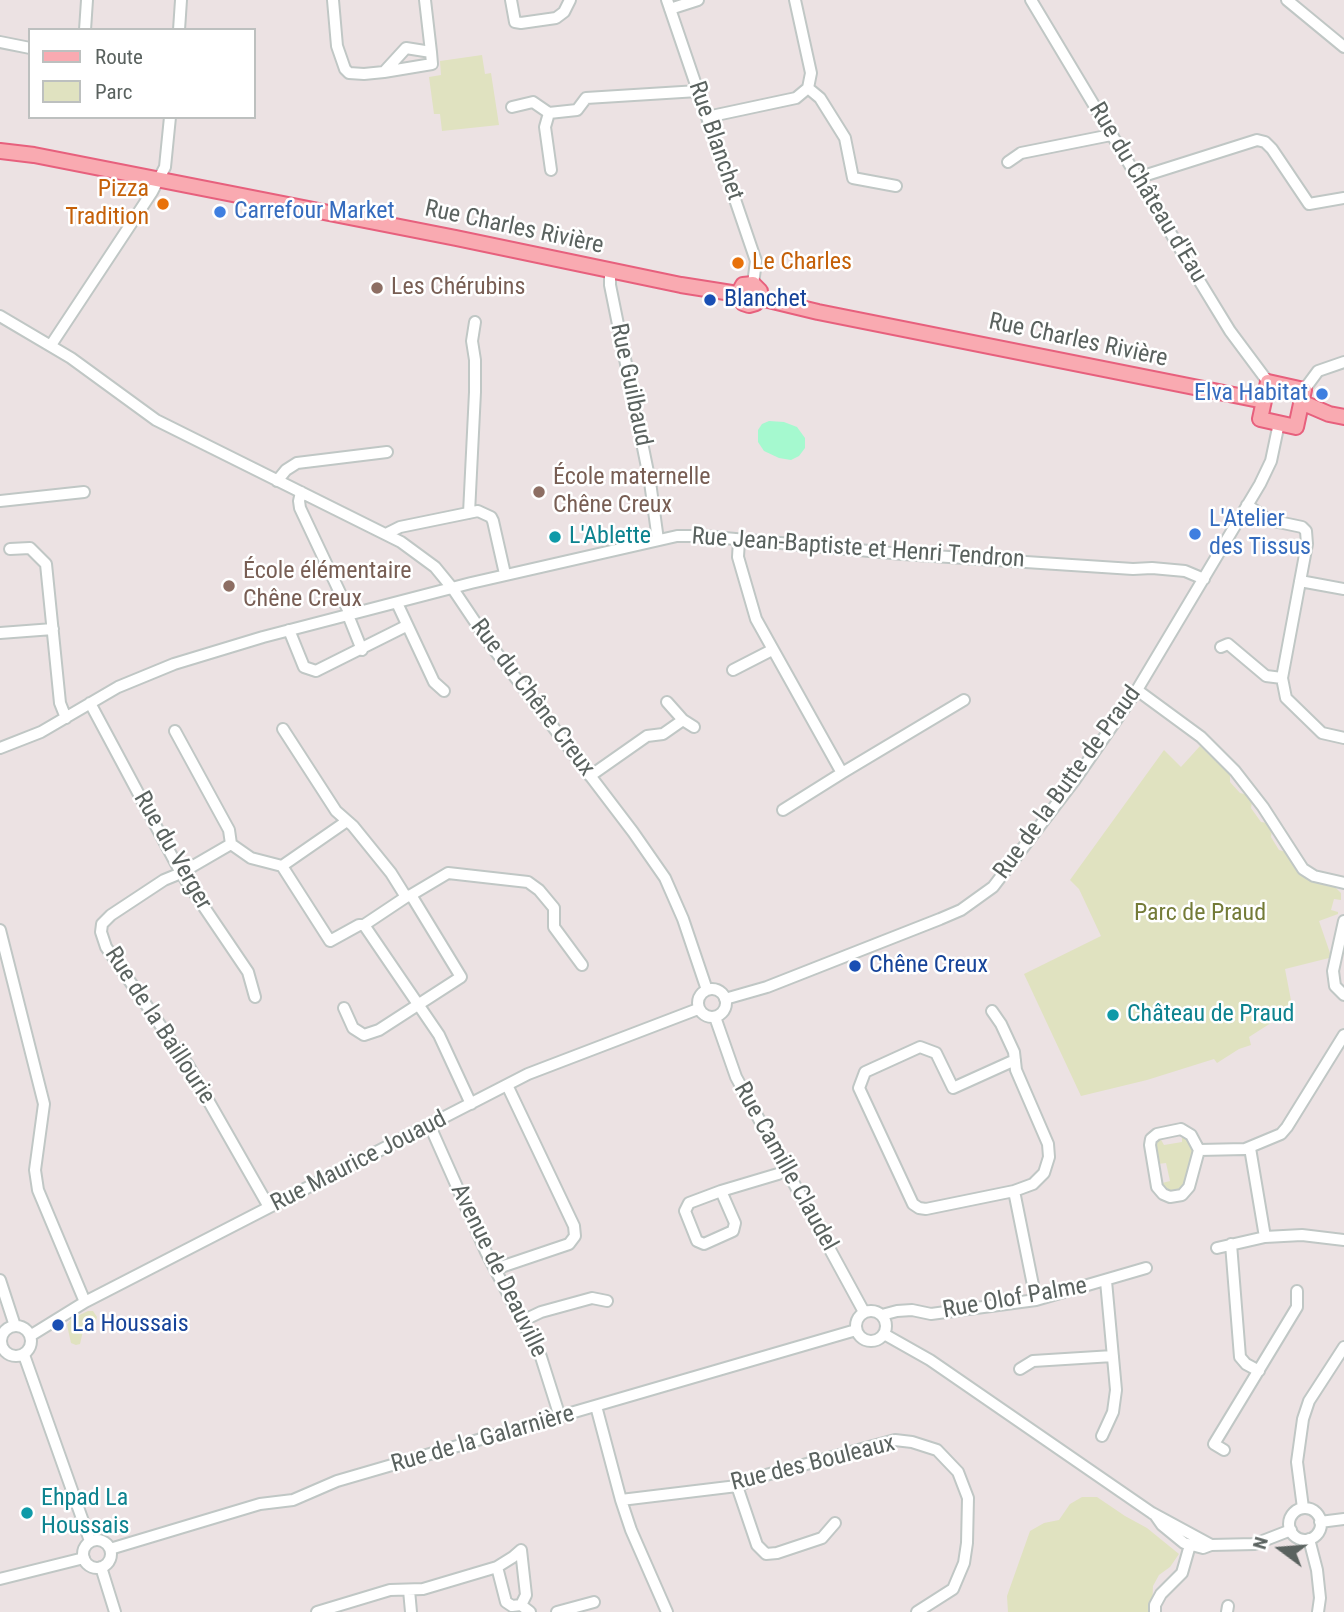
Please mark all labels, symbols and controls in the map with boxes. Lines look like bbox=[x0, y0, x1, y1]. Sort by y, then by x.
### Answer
legend bbox=[28, 28, 256, 119]
text: Route bbox=[95, 45, 143, 69]
street label: Rue Blanchet bbox=[681, 78, 749, 204]
text: Parc bbox=[95, 80, 133, 104]
street label: Rue du Château d'Eau bbox=[1082, 98, 1212, 288]
place label: Pizza Tradition bbox=[65, 176, 149, 232]
street label: Rue Charles Rivière bbox=[422, 195, 606, 261]
marker: Pizza Tradition bbox=[155, 196, 171, 212]
place label: Carrefour Market bbox=[234, 198, 395, 226]
marker: Carrefour Market bbox=[212, 204, 228, 220]
place label: Le Charles bbox=[752, 249, 852, 277]
marker: Le Charles bbox=[730, 255, 746, 271]
place label: Les Chérubins bbox=[391, 274, 525, 302]
marker: Les Chérubins bbox=[369, 280, 385, 296]
place label: Blanchet bbox=[724, 286, 807, 314]
marker: Blanchet bbox=[702, 292, 718, 308]
street label: Rue Charles Rivière bbox=[986, 308, 1170, 374]
street label: Rue Guilbaud bbox=[603, 321, 657, 449]
place label: Elva Habitat bbox=[1194, 380, 1308, 408]
marker: Elva Habitat bbox=[1314, 386, 1330, 402]
place label: École maternelle Chêne Creux bbox=[553, 464, 710, 520]
marker: École maternelle Chêne Creux bbox=[531, 484, 547, 500]
place label: L'Atelier des Tissus bbox=[1209, 506, 1311, 562]
place label: L'Ablette bbox=[569, 523, 651, 551]
street label: Rue Jean-Baptiste et Henri Tendron bbox=[691, 523, 1025, 575]
marker: L'Atelier des Tissus bbox=[1187, 526, 1203, 542]
marker: L'Ablette bbox=[547, 529, 563, 545]
place label: École élémentaire Chêne Creux bbox=[243, 558, 412, 614]
marker: École élémentaire Chêne Creux bbox=[221, 578, 237, 594]
street label: Rue du Chêne Creux bbox=[464, 614, 600, 782]
street label: Rue de la Butte de Praud bbox=[988, 681, 1148, 885]
street label: Rue du Verger bbox=[127, 787, 217, 915]
park label: Parc de Praud bbox=[1134, 900, 1266, 928]
street label: Rue de la Baillourie bbox=[98, 942, 220, 1110]
place label: Chêne Creux bbox=[869, 952, 988, 980]
marker: Chêne Creux bbox=[847, 958, 863, 974]
place label: Château de Praud bbox=[1127, 1001, 1294, 1029]
marker: Château de Praud bbox=[1105, 1007, 1121, 1023]
street label: Rue Camille Claudel bbox=[727, 1078, 843, 1256]
street label: Rue Maurice Jouaud bbox=[266, 1105, 452, 1219]
street label: Avenue de Deauville bbox=[444, 1180, 552, 1362]
street label: Rue Olof Palme bbox=[941, 1272, 1089, 1326]
place label: La Houssais bbox=[72, 1311, 189, 1339]
marker: La Houssais bbox=[50, 1317, 66, 1333]
street label: Rue de la Galarnière bbox=[388, 1400, 578, 1480]
street label: Rue des Bouleaux bbox=[728, 1430, 898, 1498]
place label: Ehpad La Houssais bbox=[41, 1485, 129, 1541]
marker: Ehpad La Houssais bbox=[19, 1505, 35, 1521]
north arrow bbox=[1246, 1514, 1316, 1584]
text: N bbox=[1248, 1534, 1273, 1552]

